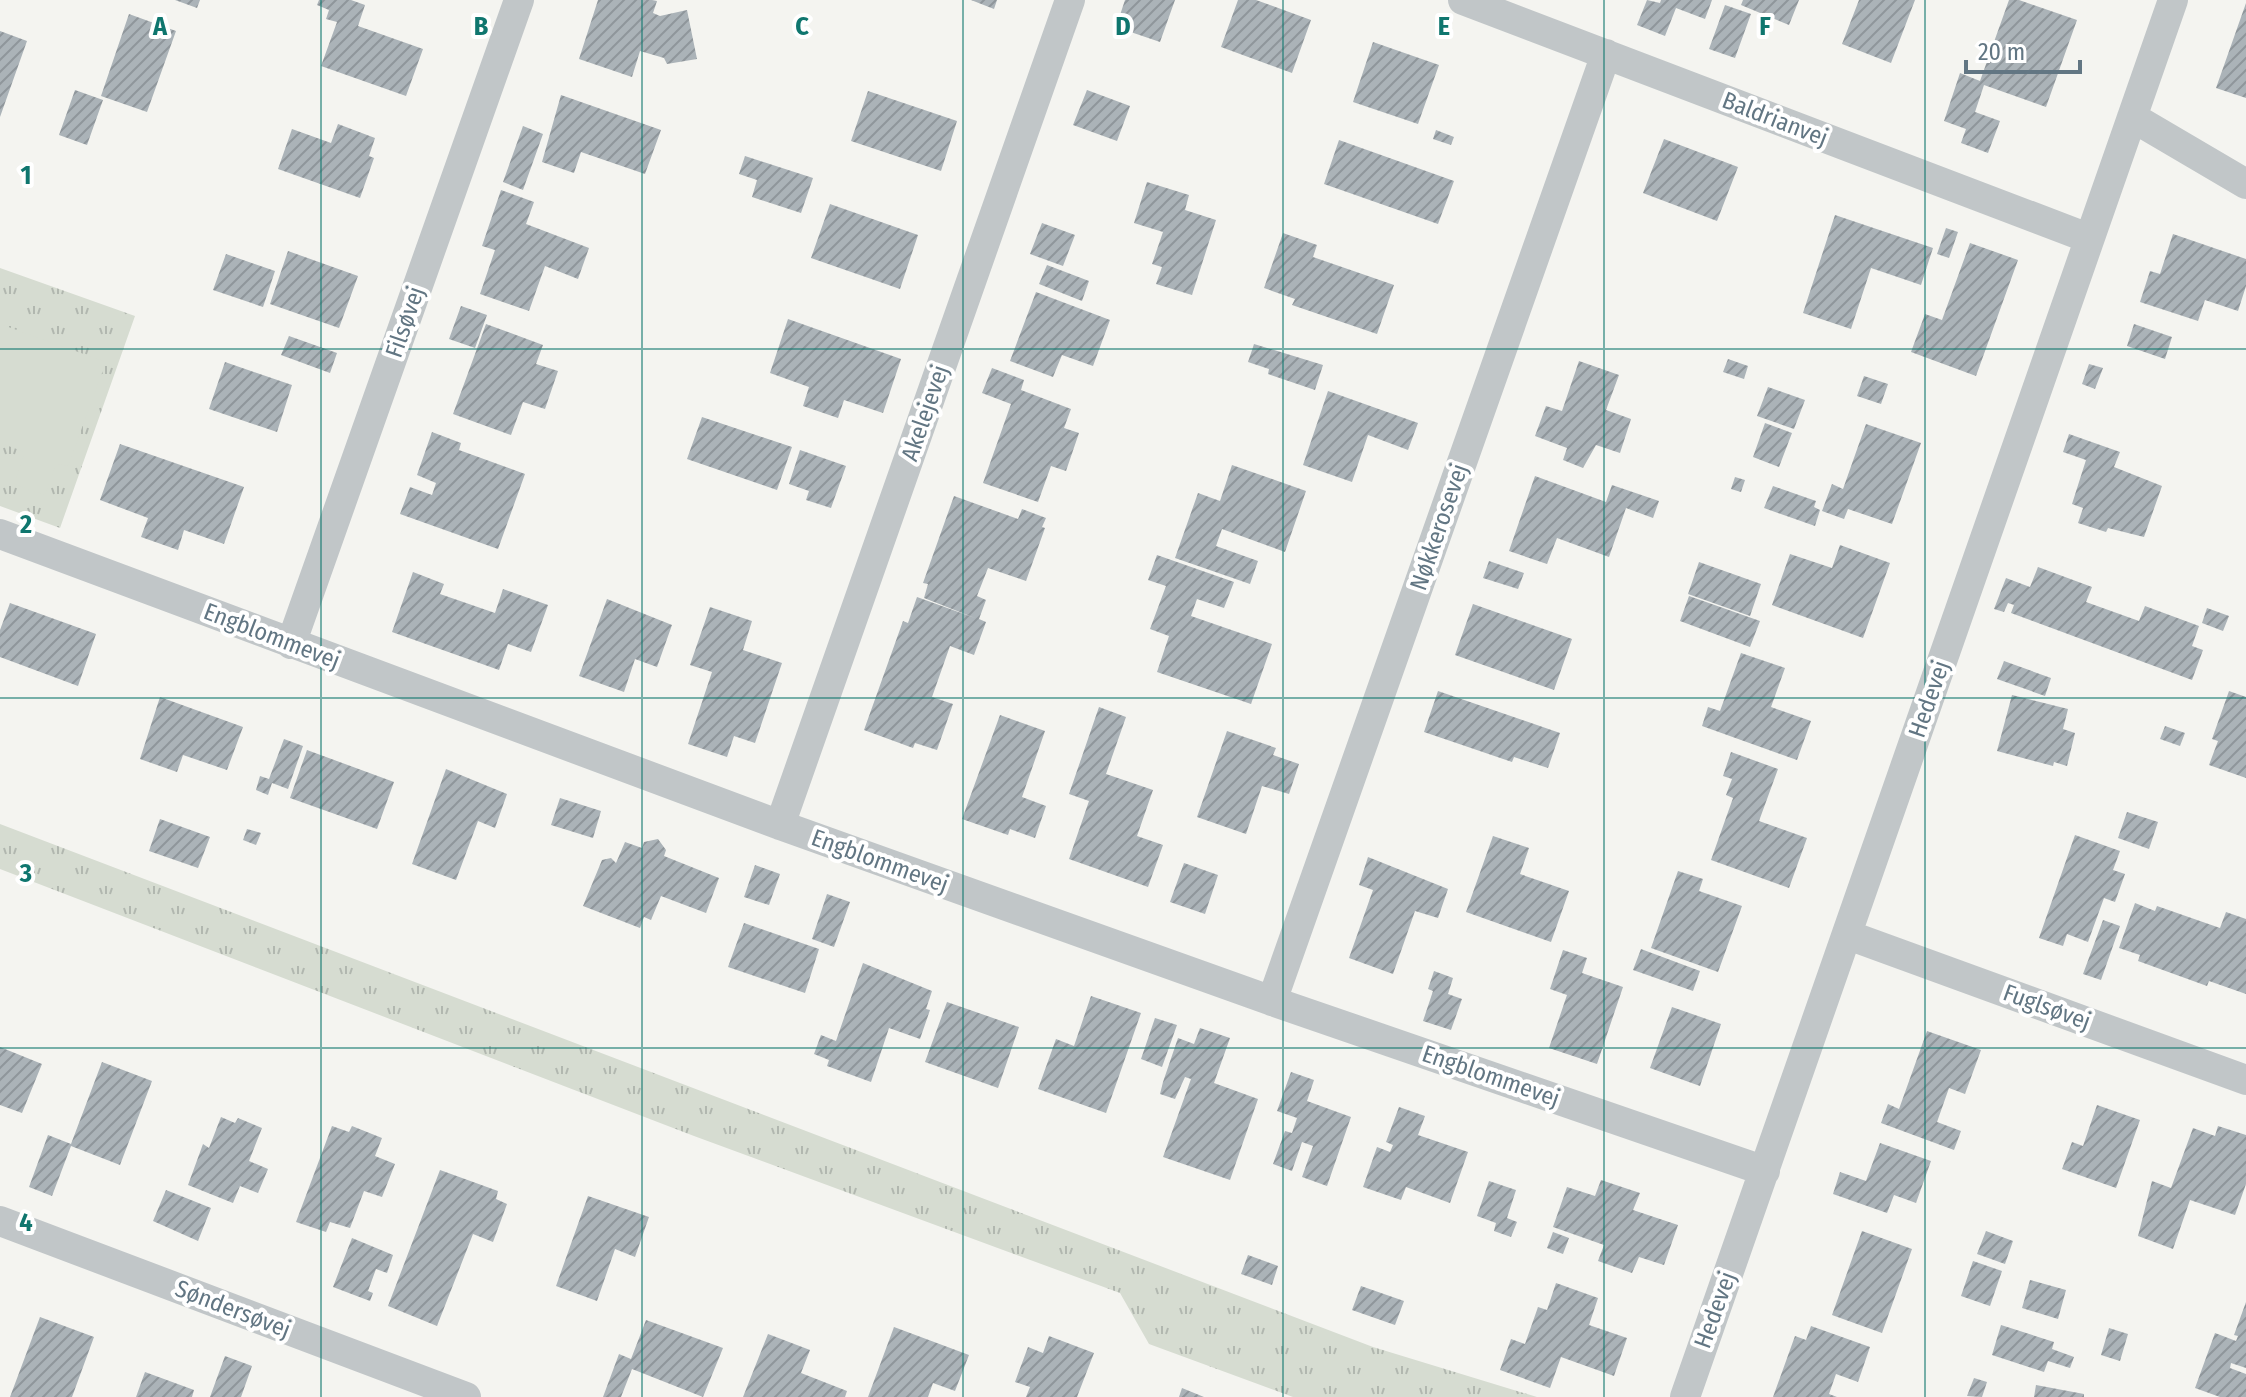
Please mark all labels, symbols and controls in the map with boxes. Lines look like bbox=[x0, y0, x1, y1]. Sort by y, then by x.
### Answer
text: A bbox=[152, 11, 168, 42]
text: B bbox=[474, 11, 489, 42]
text: C bbox=[795, 11, 809, 42]
text: D bbox=[1115, 11, 1131, 42]
text: E bbox=[1438, 11, 1450, 42]
text: F bbox=[1759, 11, 1771, 42]
scale bar bbox=[1966, 24, 2080, 74]
text: 20 m bbox=[1978, 38, 2025, 66]
street label: Baldrianvej bbox=[1718, 86, 1832, 152]
text: 1 bbox=[21, 160, 32, 191]
street label: Filsøvej bbox=[380, 283, 430, 361]
street label: Akelejevej bbox=[896, 361, 954, 465]
street label: Nøkkerosevej bbox=[1404, 460, 1474, 594]
text: 2 bbox=[19, 509, 32, 540]
street label: Engblommevej bbox=[200, 597, 344, 675]
street label: Hedevej bbox=[1903, 657, 1955, 741]
street label: Engblommevej bbox=[808, 823, 952, 899]
text: 3 bbox=[19, 858, 32, 889]
street label: Fuglsøvej bbox=[1999, 978, 2095, 1036]
street label: Engblommevej bbox=[1418, 1039, 1564, 1113]
text: 4 bbox=[19, 1207, 33, 1238]
street label: Hedevej bbox=[1688, 1268, 1742, 1352]
street label: Søndersøvej bbox=[171, 1274, 295, 1344]

